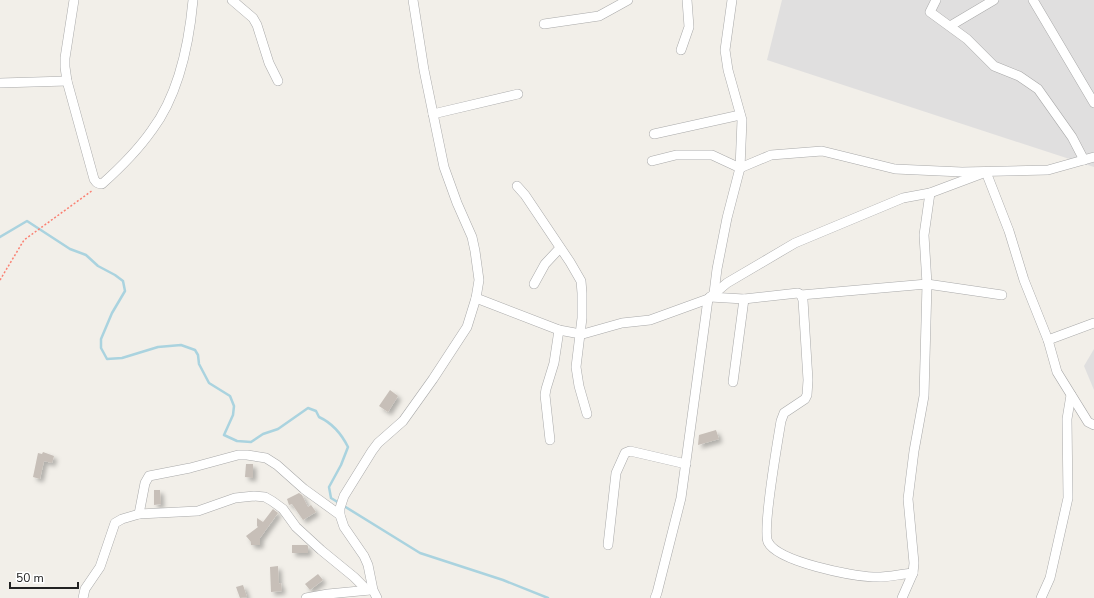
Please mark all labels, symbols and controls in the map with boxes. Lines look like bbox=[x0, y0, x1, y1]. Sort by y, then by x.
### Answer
scale bar bbox=[10, 564, 78, 590]
text: 50 m bbox=[16, 570, 44, 586]

